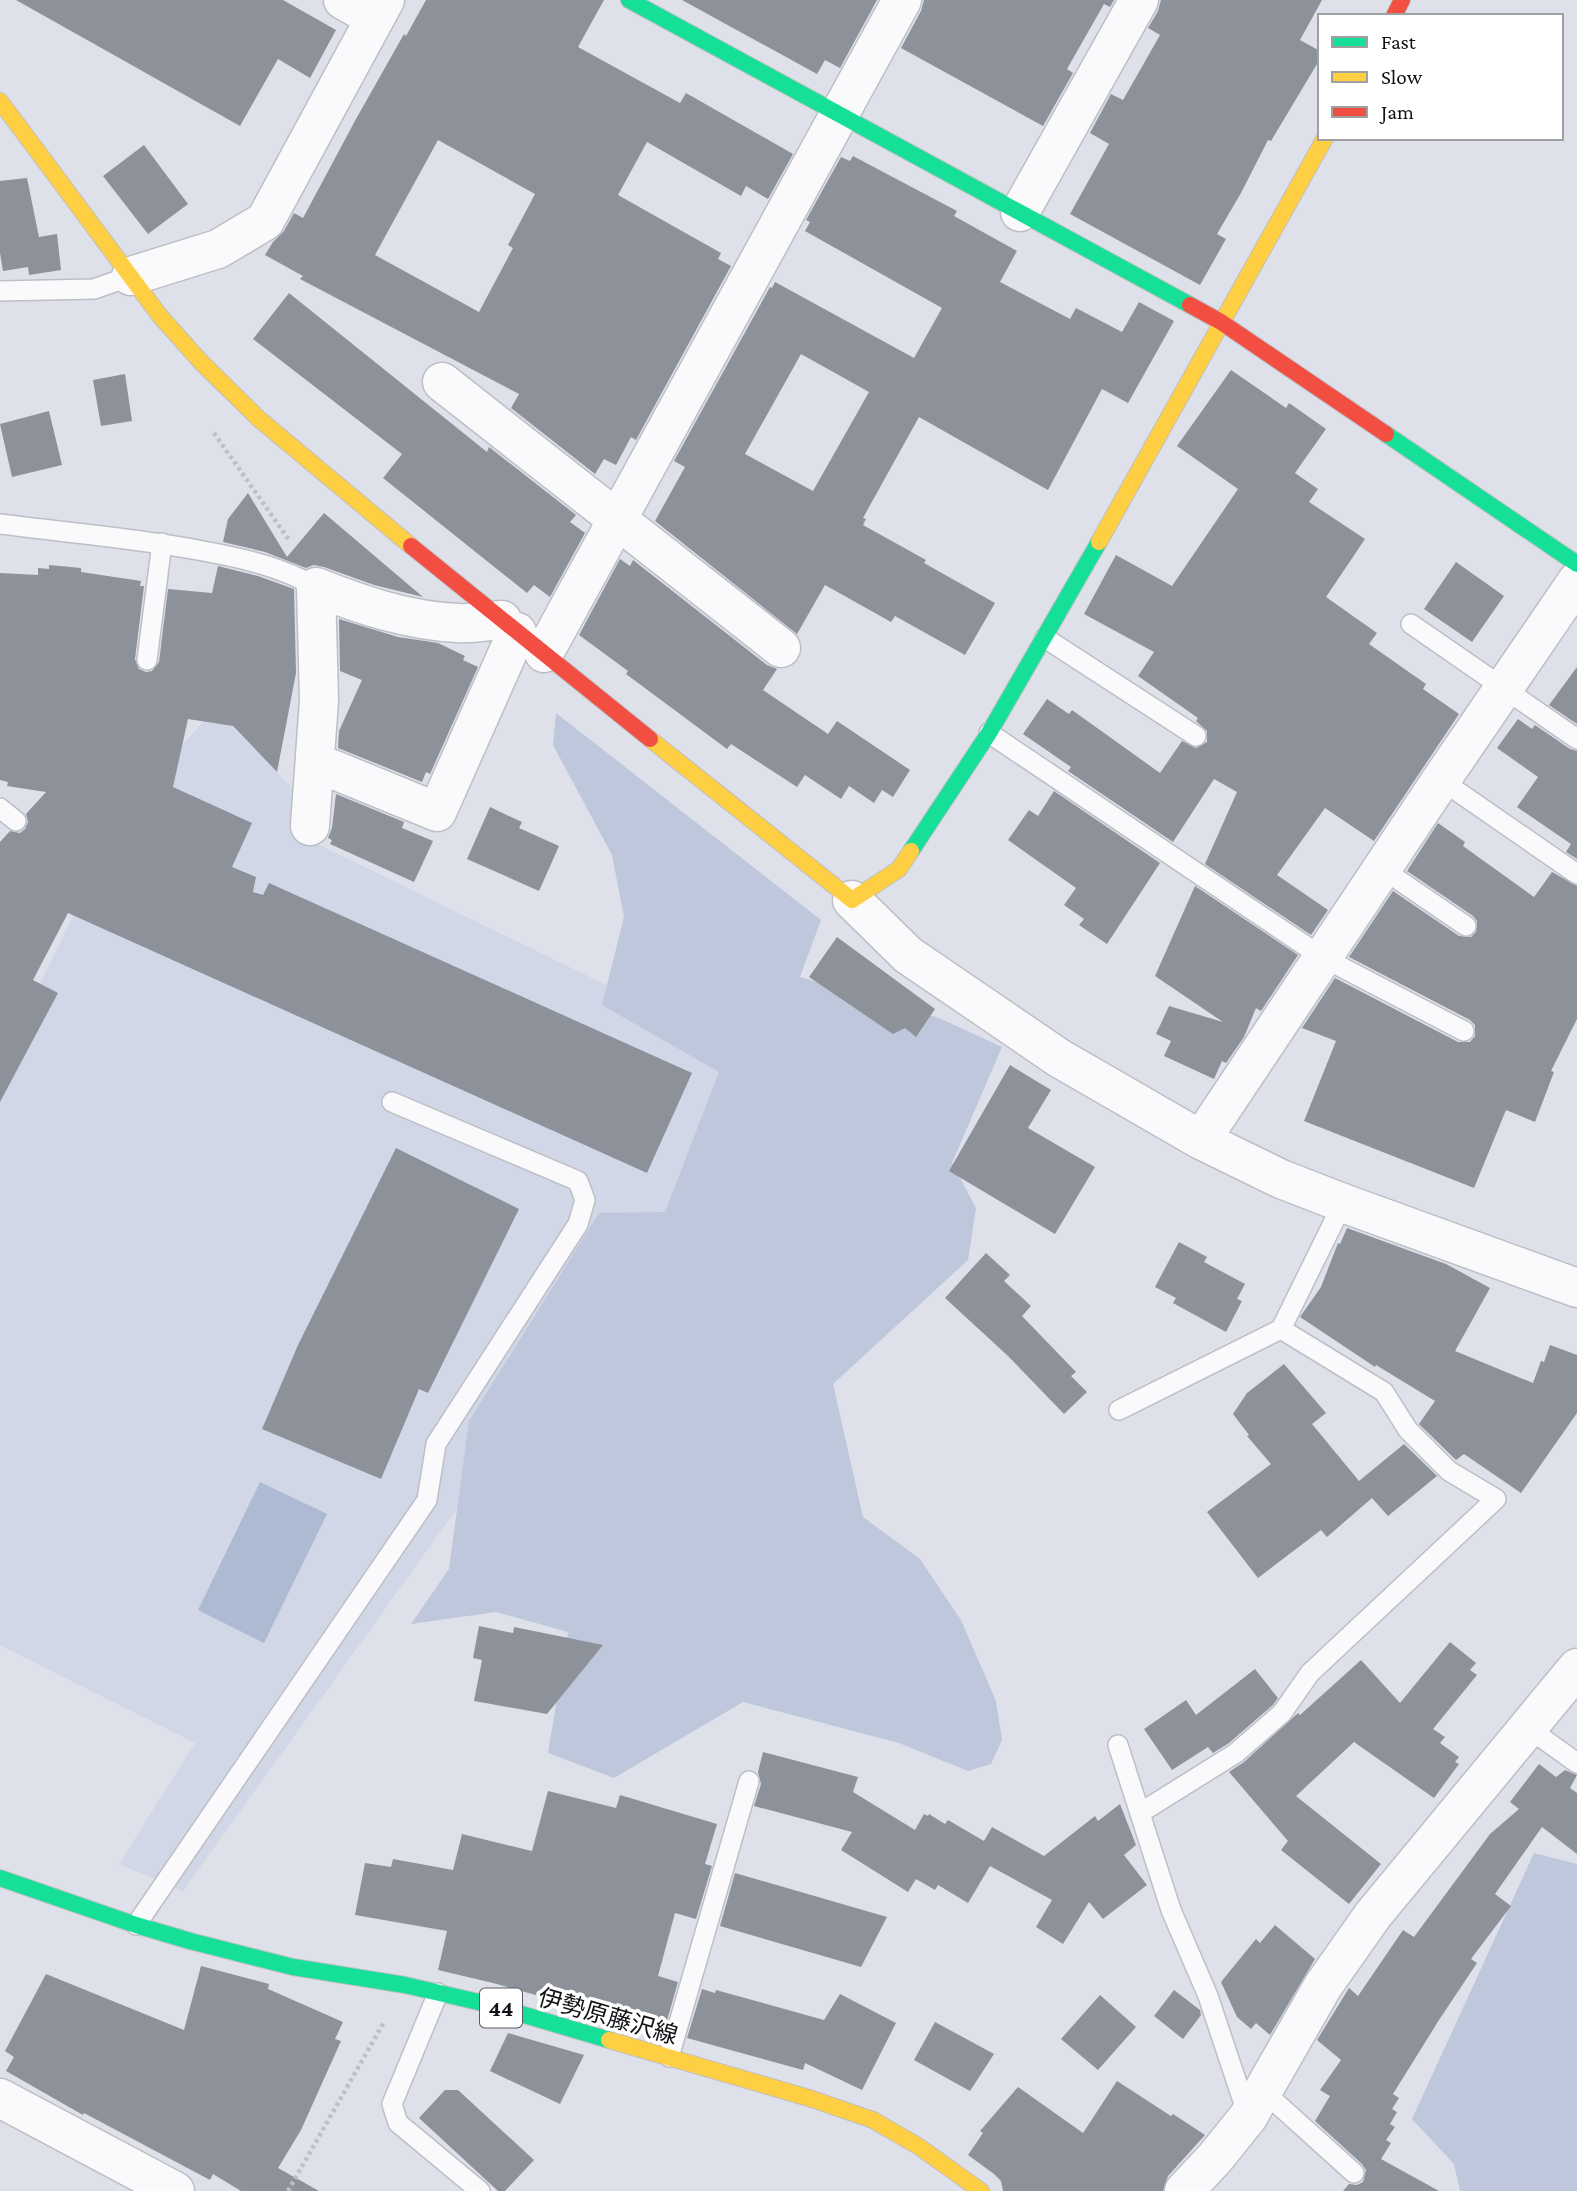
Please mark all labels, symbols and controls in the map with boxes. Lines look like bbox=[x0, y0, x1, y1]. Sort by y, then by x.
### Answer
legend bbox=[1318, 14, 1563, 140]
text: Fast bbox=[1381, 30, 1417, 54]
text: Slow bbox=[1381, 65, 1423, 89]
text: Jam bbox=[1379, 100, 1414, 124]
street label: 伊勢原藤沢線 bbox=[535, 1983, 681, 2049]
road number: 44 bbox=[480, 1988, 522, 2027]

